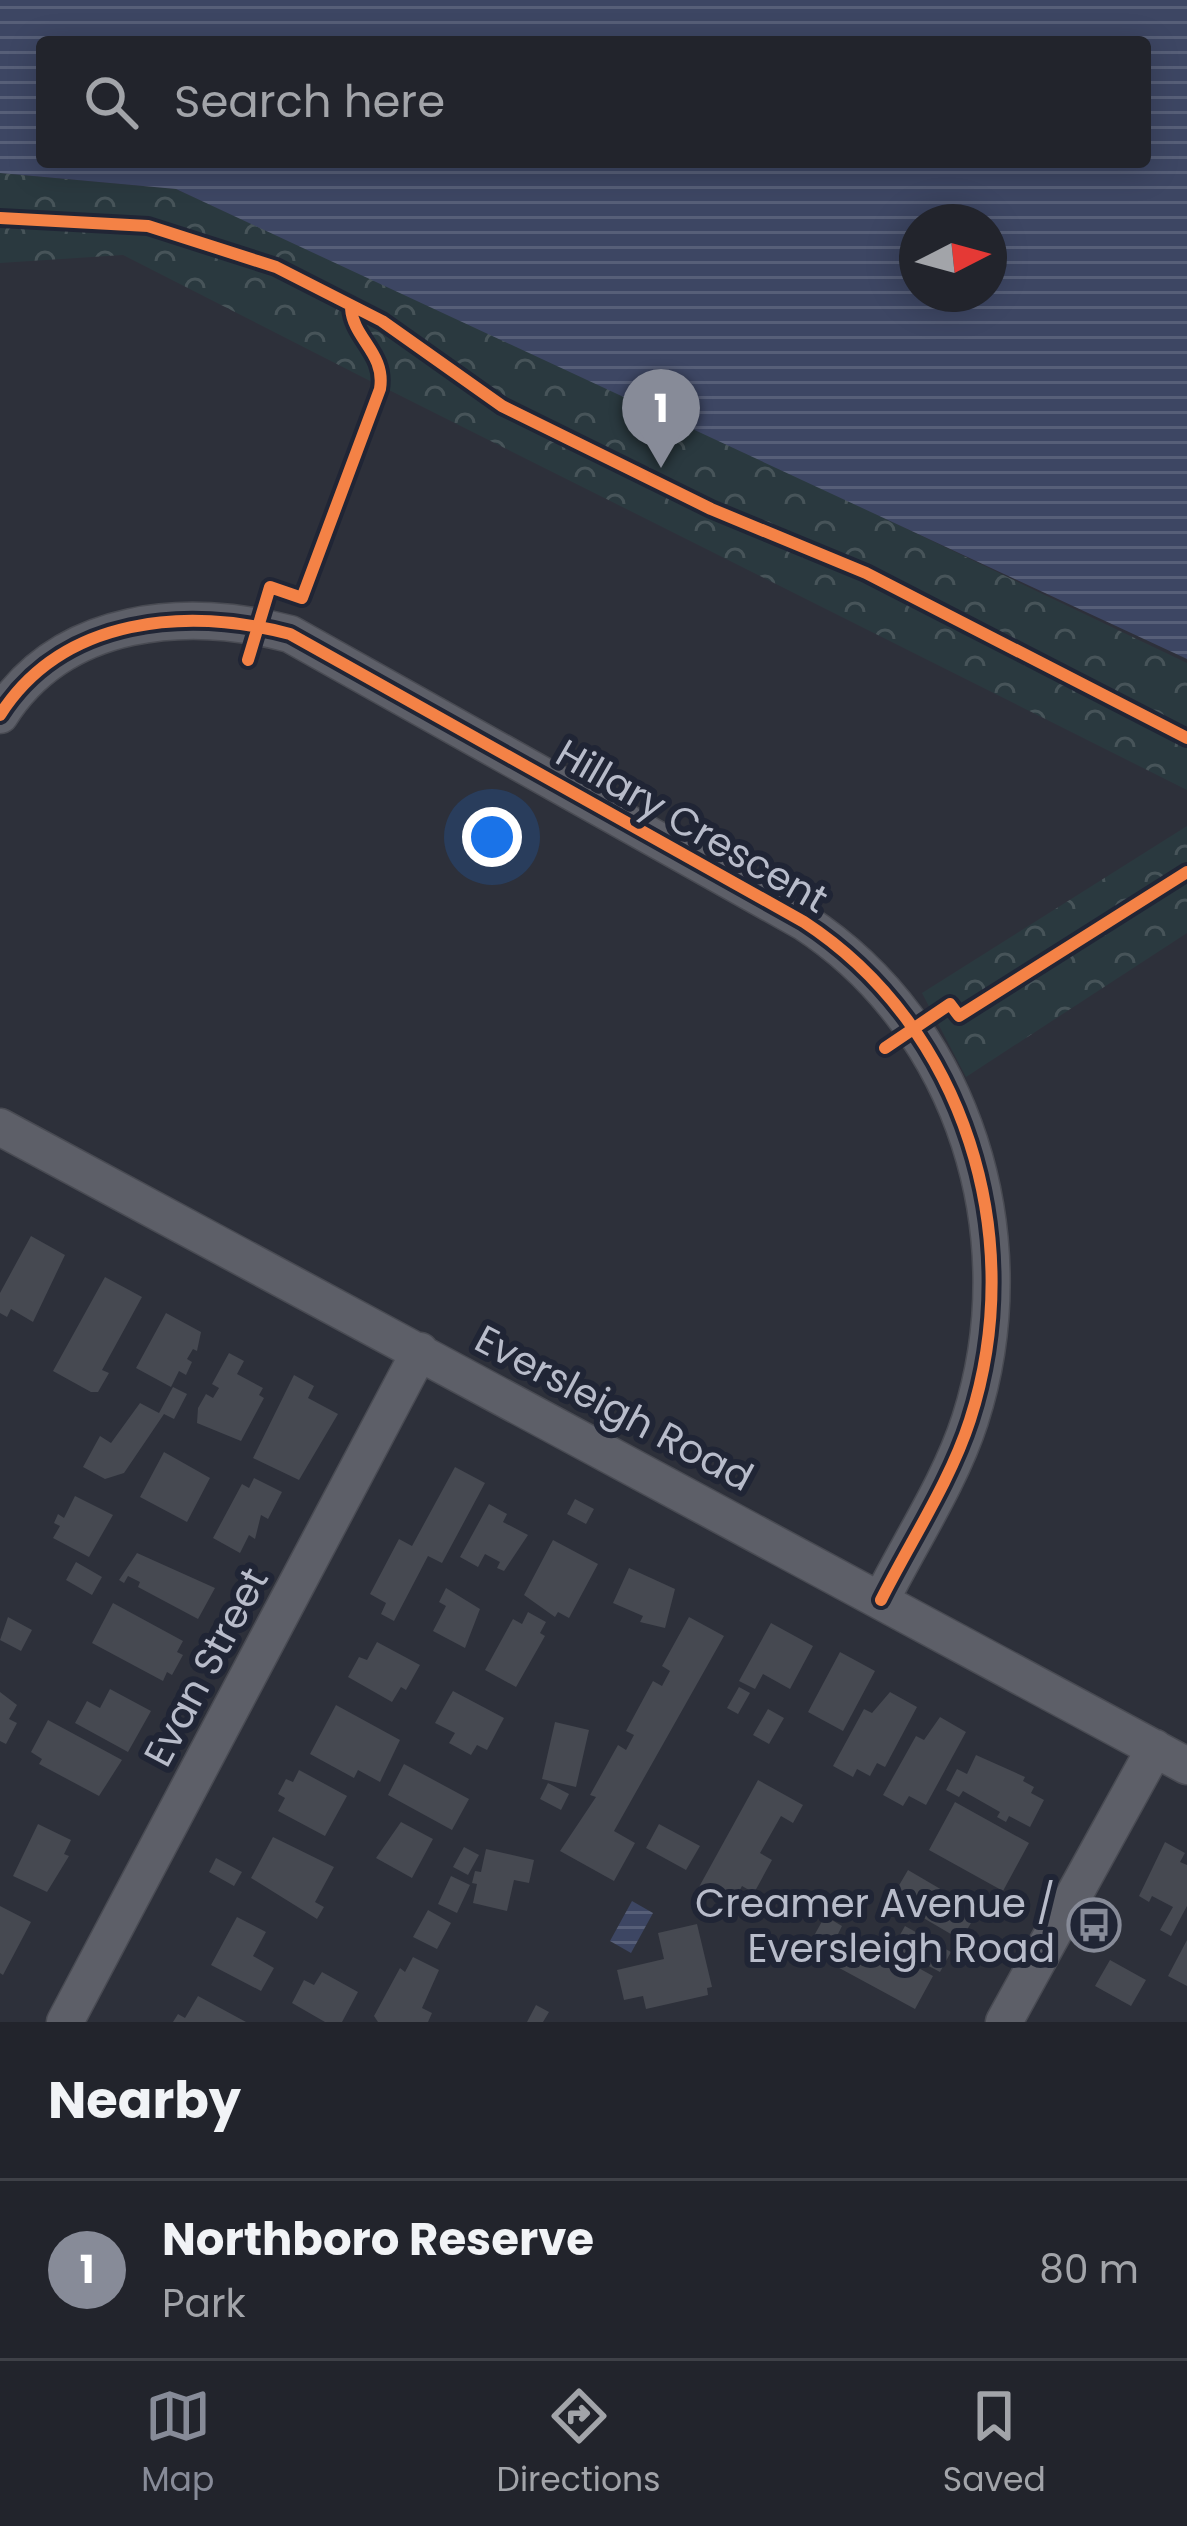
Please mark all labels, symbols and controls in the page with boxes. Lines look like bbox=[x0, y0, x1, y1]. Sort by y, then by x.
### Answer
search box bbox=[36, 36, 1151, 168]
icon: search bbox=[78, 69, 144, 135]
text: Search here bbox=[174, 70, 445, 133]
north arrow bbox=[899, 204, 1007, 312]
pin: 1 bbox=[622, 369, 700, 468]
street label: Hillary Crescent bbox=[546, 726, 838, 926]
your location bbox=[462, 807, 522, 867]
street label: Eversleigh Road bbox=[465, 1312, 763, 1504]
street label: Evan Street bbox=[131, 1558, 281, 1776]
place label: Creamer Avenue / Eversleigh Road bbox=[695, 1876, 1055, 1976]
bus stop icon: Creamer Avenue / Eversleigh Road bbox=[1066, 1897, 1122, 1953]
text: Nearby bbox=[48, 2064, 241, 2136]
text: Northboro Reserve bbox=[162, 2208, 594, 2271]
text: 1 bbox=[80, 2242, 94, 2297]
text: 80 m bbox=[1039, 2242, 1139, 2297]
text: Park bbox=[162, 2276, 246, 2331]
tab: Map bbox=[141, 2383, 214, 2505]
tab: Directions bbox=[497, 2383, 660, 2505]
tab: Saved bbox=[943, 2383, 1046, 2505]

